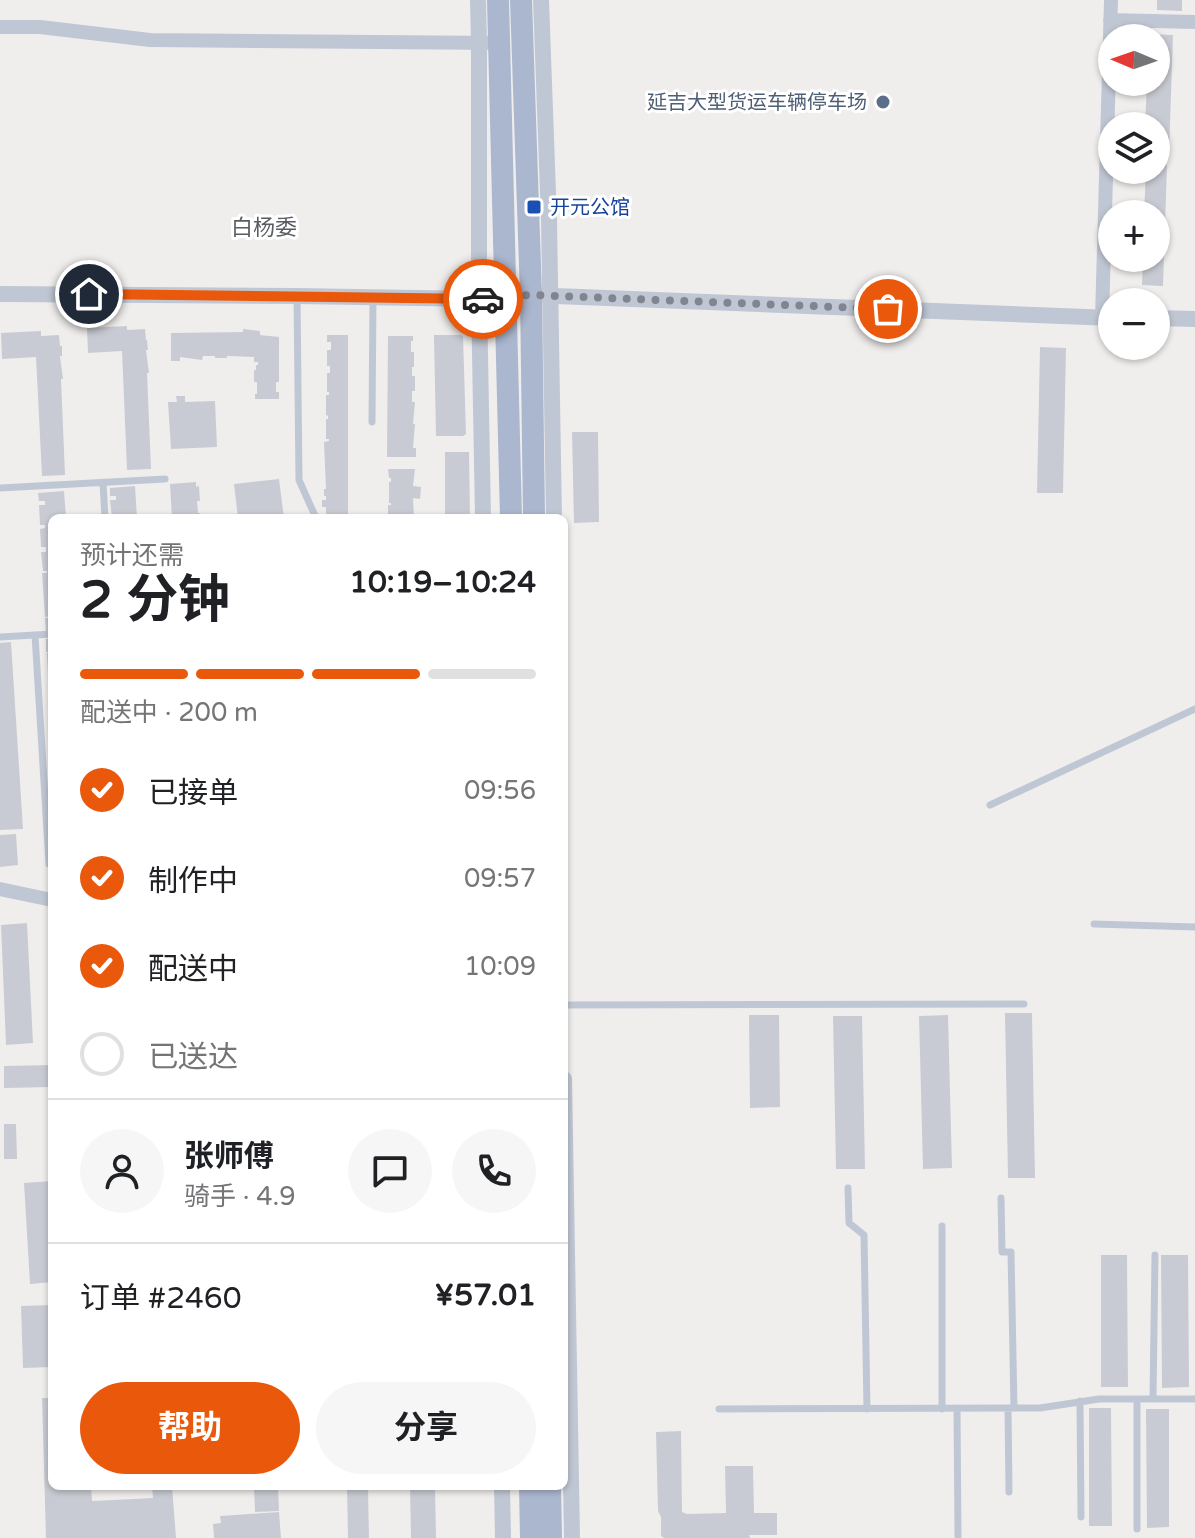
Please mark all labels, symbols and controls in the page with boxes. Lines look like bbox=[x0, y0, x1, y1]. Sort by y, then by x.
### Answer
north arrow bbox=[1098, 24, 1170, 96]
map controls bbox=[1098, 24, 1170, 360]
place label: 延吉大型货运车辆停车场 bbox=[647, 91, 867, 115]
marker: 延吉大型货运车辆停车场 bbox=[874, 93, 892, 111]
button: layers bbox=[1098, 112, 1170, 184]
place label: 开元公馆 bbox=[550, 196, 630, 220]
marker: 开元公馆 bbox=[525, 198, 543, 216]
button: + bbox=[1098, 200, 1170, 272]
district label: 白杨委 bbox=[231, 215, 297, 241]
courier bbox=[443, 259, 523, 339]
pin bbox=[55, 260, 123, 328]
icon: home bbox=[67, 272, 111, 316]
pin bbox=[854, 275, 922, 343]
icon: car bbox=[461, 277, 505, 321]
icon: bag bbox=[866, 287, 910, 331]
button: − bbox=[1098, 288, 1170, 360]
text: 预计还需 bbox=[80, 540, 184, 571]
text: 10:19–10:24 bbox=[349, 564, 536, 601]
text: 2 分钟 bbox=[80, 569, 230, 632]
text: 配送中 · 200 m bbox=[80, 697, 258, 728]
icon: check bbox=[80, 768, 124, 812]
text: 已接单 bbox=[148, 775, 238, 812]
text: 09:56 bbox=[464, 775, 536, 806]
icon: check bbox=[80, 856, 124, 900]
text: 制作中 bbox=[148, 863, 238, 900]
text: 09:57 bbox=[464, 863, 536, 894]
icon: check bbox=[80, 944, 124, 988]
text: 配送中 bbox=[148, 951, 238, 988]
text: 10:09 bbox=[464, 951, 536, 982]
text: 已送达 bbox=[148, 1039, 238, 1076]
button: person bbox=[80, 1129, 164, 1213]
button: chat bbox=[348, 1129, 432, 1213]
button: phone bbox=[452, 1129, 536, 1213]
text: 张师傅 bbox=[184, 1138, 274, 1175]
text: 骑手 · 4.9 bbox=[184, 1181, 296, 1212]
text: ¥57.01 bbox=[435, 1277, 536, 1314]
text: 订单 #2460 bbox=[80, 1280, 242, 1317]
button: 帮助 bbox=[80, 1382, 300, 1474]
button: 分享 bbox=[316, 1382, 536, 1474]

